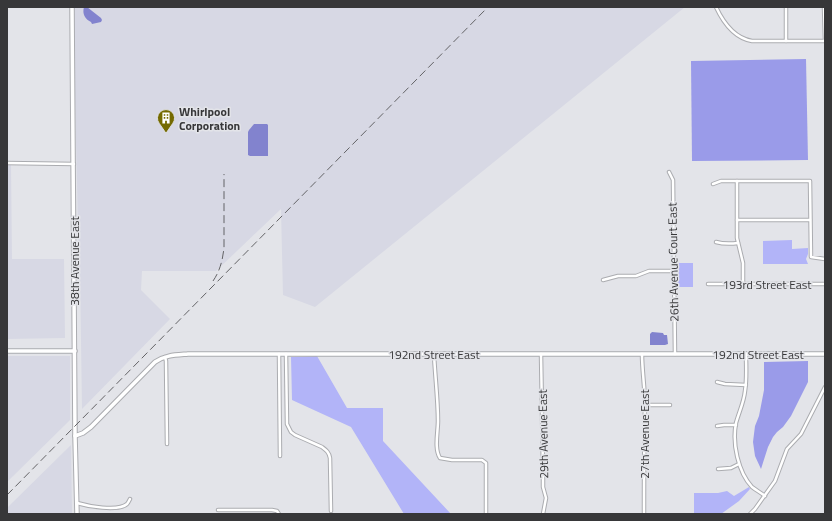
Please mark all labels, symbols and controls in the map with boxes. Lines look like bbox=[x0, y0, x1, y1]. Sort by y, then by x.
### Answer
place label: Whirlpool Corporation bbox=[179, 102, 240, 135]
building icon: Whirlpool Corporation bbox=[156, 108, 176, 133]
street label: 26th Avenue Court East bbox=[662, 201, 684, 322]
street label: 38th Avenue East bbox=[65, 216, 84, 306]
street label: 193rd Street East bbox=[722, 275, 812, 294]
street label: 192nd Street East bbox=[388, 345, 481, 364]
street label: 192nd Street East bbox=[712, 345, 805, 364]
street label: 29th Avenue East bbox=[533, 388, 553, 479]
street label: 27th Avenue East bbox=[635, 389, 654, 479]

